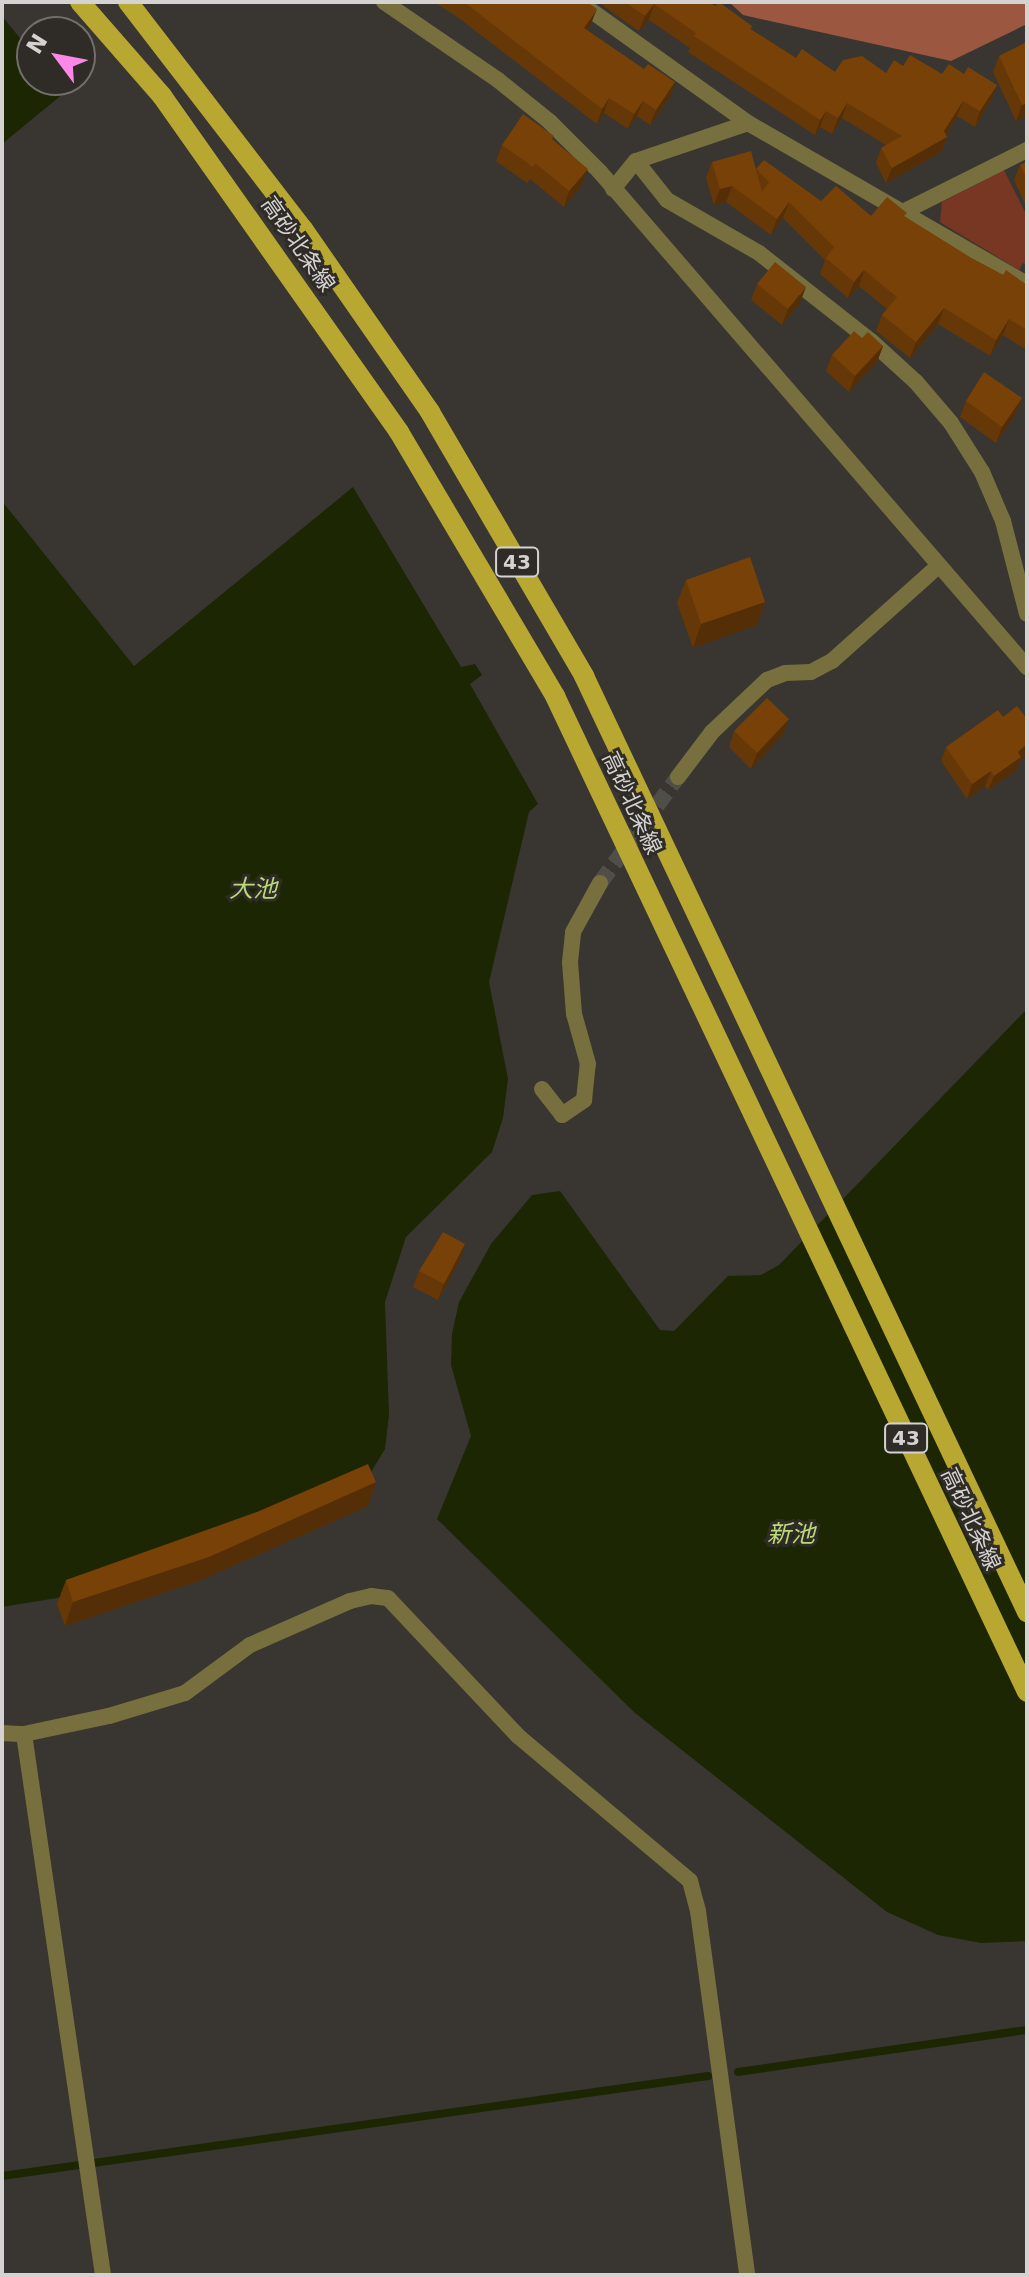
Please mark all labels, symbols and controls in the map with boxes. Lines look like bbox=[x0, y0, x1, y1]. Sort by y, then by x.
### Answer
north arrow bbox=[16, 16, 96, 96]
text: N bbox=[21, 30, 52, 59]
street label: 高砂北条線 bbox=[256, 191, 340, 297]
road number: 43 bbox=[495, 546, 539, 578]
street label: 高砂北条線 bbox=[597, 748, 667, 858]
water label: 大池 bbox=[229, 876, 277, 904]
road number: 43 bbox=[884, 1422, 928, 1454]
street label: 高砂北条線 bbox=[936, 1464, 1006, 1574]
water label: 新池 bbox=[767, 1521, 815, 1549]

